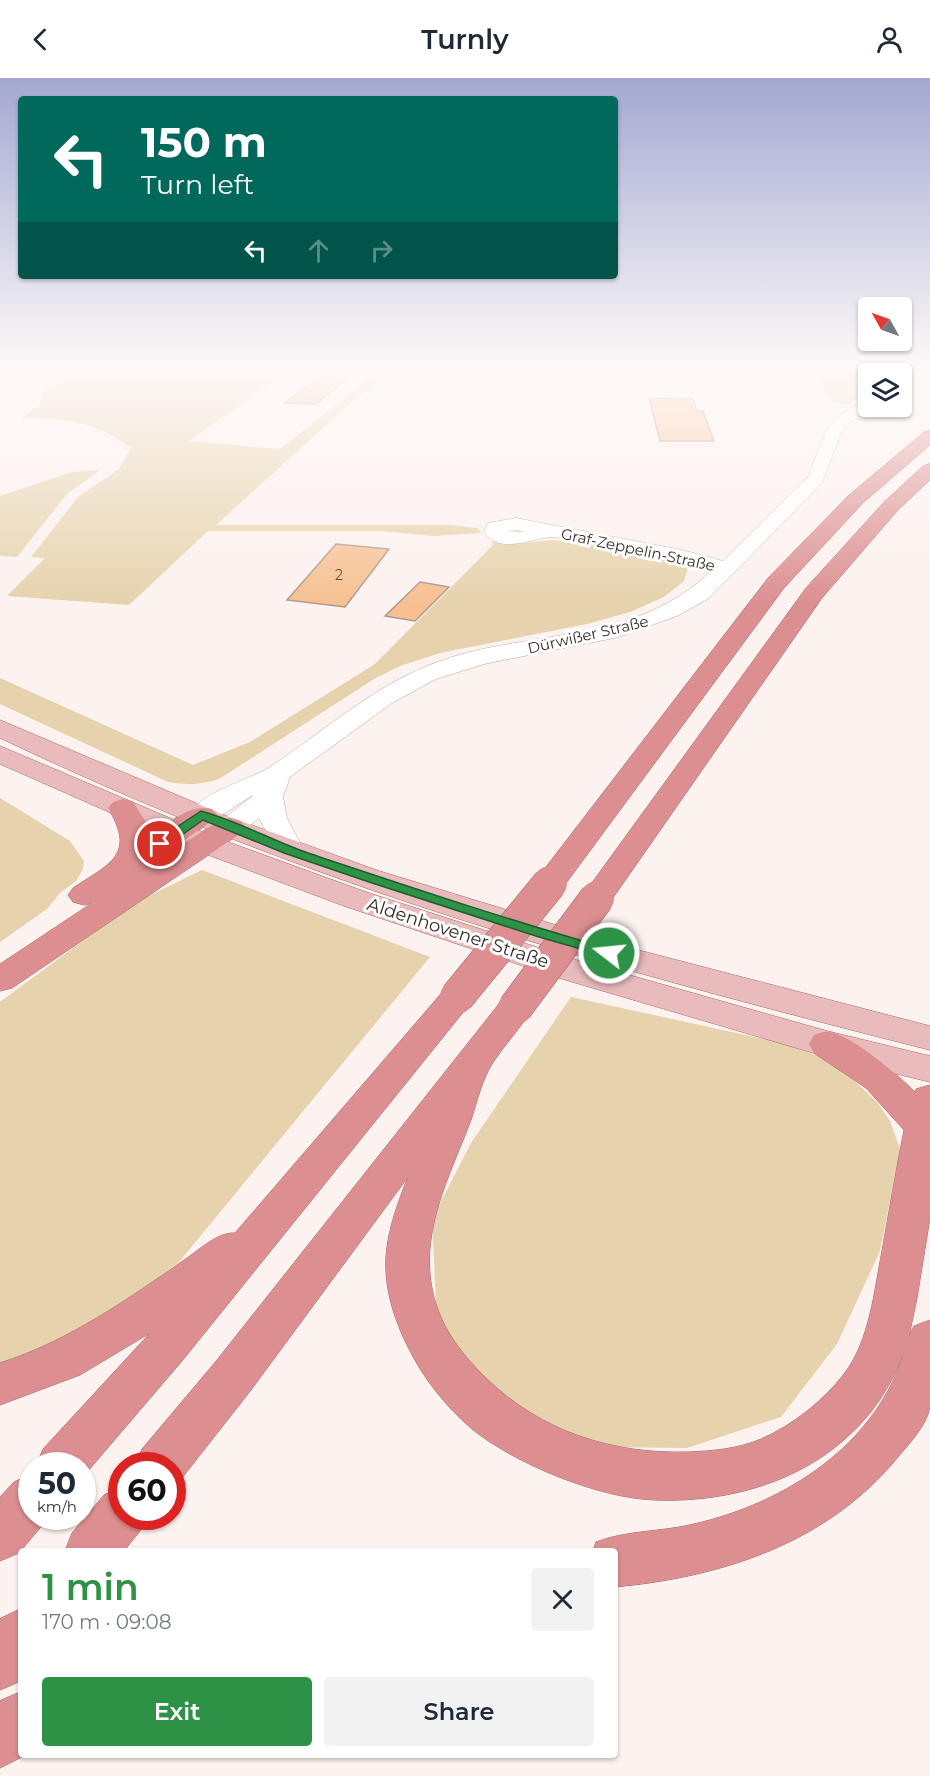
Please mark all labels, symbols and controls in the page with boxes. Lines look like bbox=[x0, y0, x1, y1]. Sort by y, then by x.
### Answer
icon: back bbox=[24, 23, 57, 56]
text: Turnly bbox=[421, 23, 509, 56]
icon: person bbox=[873, 23, 906, 56]
text: 150 m bbox=[141, 116, 267, 168]
icon: left bbox=[42, 120, 120, 198]
text: Turn left bbox=[141, 168, 254, 201]
icon: left bbox=[239, 234, 272, 267]
icon: ahead bbox=[302, 234, 335, 267]
icon: right bbox=[365, 234, 398, 267]
north arrow bbox=[858, 297, 912, 351]
map controls bbox=[858, 297, 912, 417]
button: layers bbox=[858, 363, 912, 417]
street label: Graf-Zeppelin-Straße bbox=[559, 524, 717, 575]
house number: 2 bbox=[335, 566, 343, 584]
street label: Dürwißer Straße bbox=[526, 611, 650, 658]
pin bbox=[134, 818, 185, 869]
icon: arrive bbox=[143, 827, 176, 860]
street label: Aldenhovener Straße bbox=[364, 893, 552, 973]
position arrow bbox=[577, 921, 641, 985]
speed limit sign: 60 bbox=[108, 1452, 186, 1530]
text: 50 bbox=[38, 1465, 76, 1502]
text: km/h bbox=[37, 1497, 77, 1516]
text: 1 min bbox=[42, 1565, 139, 1609]
button: close bbox=[531, 1568, 594, 1631]
text: 170 m · 09:08 bbox=[42, 1610, 171, 1634]
button: Exit bbox=[42, 1677, 312, 1746]
button: Share bbox=[324, 1677, 594, 1746]

